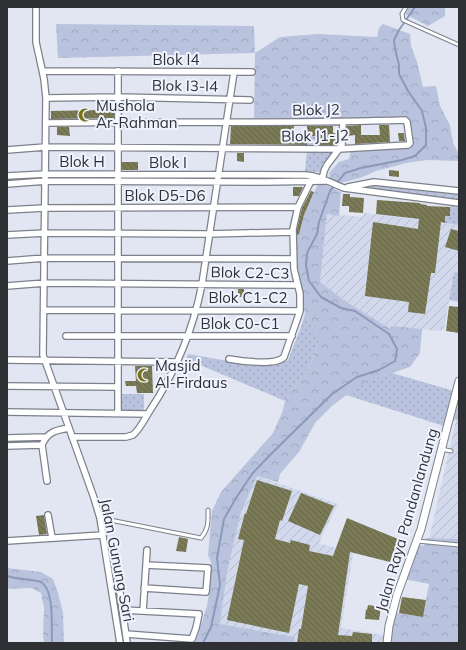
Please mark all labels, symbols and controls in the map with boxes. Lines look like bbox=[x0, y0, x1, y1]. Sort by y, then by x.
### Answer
street label: Blok I4 bbox=[153, 50, 199, 69]
street label: Blok I3-I4 bbox=[152, 75, 218, 96]
place label: Mushola Ar-Rahman bbox=[96, 96, 178, 132]
street label: Blok J2 bbox=[292, 100, 340, 119]
mosque icon: Mushola Ar-Rahman bbox=[77, 107, 93, 123]
street label: Blok J1-J2 bbox=[281, 125, 349, 146]
street label: Blok H bbox=[59, 152, 105, 171]
street label: Blok I bbox=[149, 153, 187, 172]
street label: Blok D5-D6 bbox=[125, 186, 205, 205]
street label: Blok C2-C3 bbox=[210, 262, 290, 283]
street label: Blok C1-C2 bbox=[209, 288, 287, 307]
street label: Blok C0-C1 bbox=[201, 314, 279, 333]
place label: Masjid Al-Firdaus bbox=[155, 356, 227, 392]
mosque icon: Masjid Al-Firdaus bbox=[136, 367, 152, 383]
street label: Jalan Raya Pandanlandung bbox=[371, 426, 442, 614]
street label: Jalan Gunung Sari bbox=[96, 497, 139, 623]

